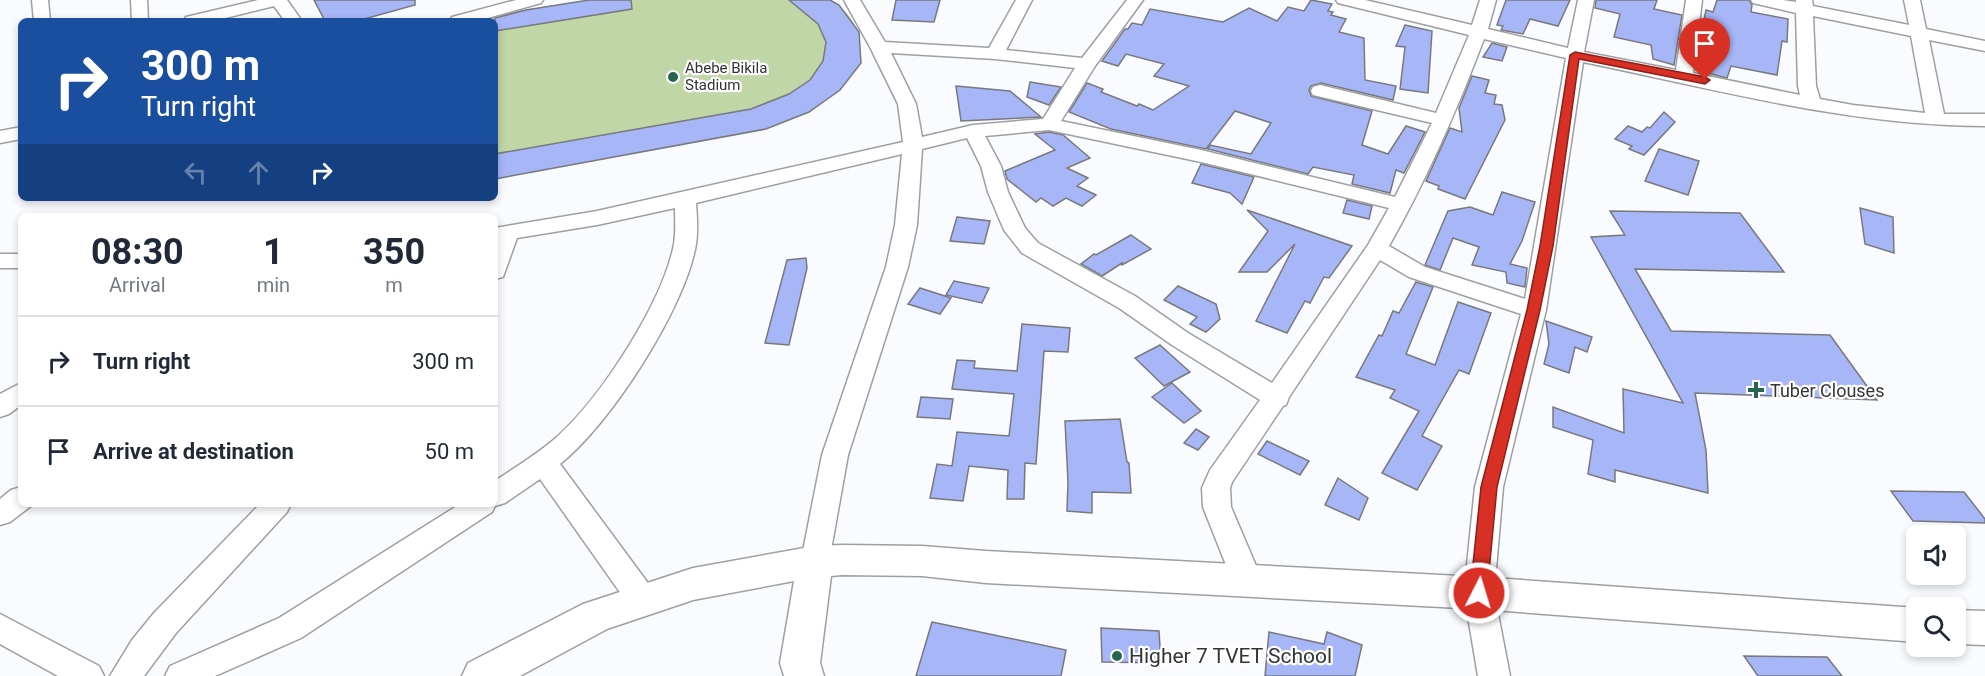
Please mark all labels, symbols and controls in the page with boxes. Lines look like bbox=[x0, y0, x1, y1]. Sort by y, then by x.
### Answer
pin bbox=[1679, 18, 1730, 80]
icon: arrive bbox=[1688, 27, 1721, 60]
text: 300 m bbox=[141, 41, 260, 90]
icon: right bbox=[42, 42, 120, 120]
place label: Abebe Bikila Stadium bbox=[685, 59, 767, 94]
marker: Abebe Bikila Stadium bbox=[666, 70, 680, 84]
text: Turn right bbox=[141, 91, 256, 123]
icon: left bbox=[179, 156, 212, 189]
icon: ahead bbox=[242, 156, 275, 189]
icon: right bbox=[305, 156, 338, 189]
text: 08:30 bbox=[91, 231, 184, 273]
text: 1 bbox=[263, 231, 284, 273]
text: 350 bbox=[363, 231, 425, 273]
text: Arrival bbox=[109, 273, 166, 297]
text: min bbox=[257, 273, 290, 297]
text: m bbox=[385, 273, 403, 297]
icon: right bbox=[42, 345, 75, 378]
text: Turn right bbox=[93, 349, 190, 374]
text: 300 m bbox=[412, 349, 474, 374]
place label: Tuber Clouses bbox=[1770, 380, 1884, 401]
marker: Tuber Clouses bbox=[1747, 381, 1765, 399]
icon: arrive bbox=[42, 435, 75, 468]
text: Arrive at destination bbox=[93, 439, 294, 464]
text: 50 m bbox=[425, 439, 474, 464]
map controls bbox=[1906, 525, 1966, 657]
button: sound bbox=[1906, 525, 1966, 585]
position arrow bbox=[1447, 561, 1511, 625]
button: search bbox=[1906, 597, 1966, 657]
place label: Higher 7 TVET School bbox=[1129, 644, 1332, 668]
marker: Higher 7 TVET School bbox=[1110, 649, 1124, 663]

